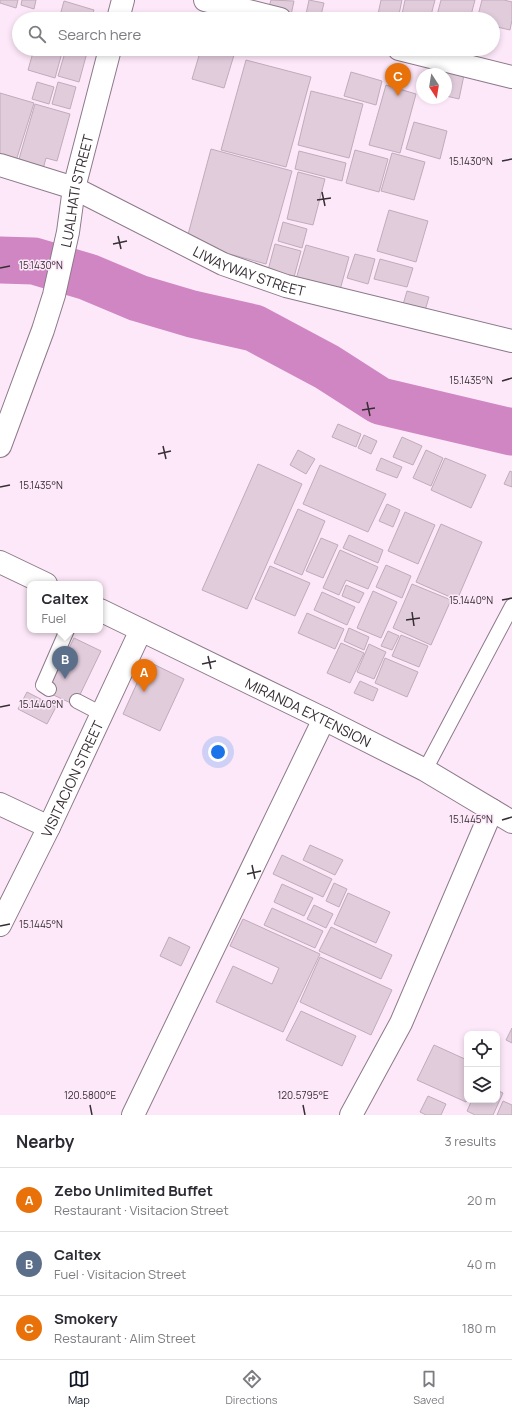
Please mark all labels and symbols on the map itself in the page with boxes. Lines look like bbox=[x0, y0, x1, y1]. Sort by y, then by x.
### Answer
pin: C bbox=[385, 63, 411, 96]
north arrow bbox=[416, 68, 452, 104]
street label: LUALHATI STREET bbox=[55, 132, 97, 249]
text: 15.1430°N bbox=[449, 154, 493, 168]
street label: LIWAYWAY STREET bbox=[190, 241, 308, 300]
text: 15.1430°N bbox=[19, 258, 63, 272]
text: 15.1435°N bbox=[449, 373, 493, 387]
text: 15.1435°N bbox=[19, 478, 63, 492]
text: 15.1440°N bbox=[449, 593, 493, 607]
pin: B bbox=[52, 646, 78, 679]
pin: A bbox=[131, 659, 157, 692]
street label: MIRANDA EXTENSION bbox=[243, 673, 375, 751]
text: 15.1440°N bbox=[19, 697, 63, 711]
street label: VISITACION STREET bbox=[36, 717, 107, 840]
your location bbox=[208, 742, 228, 762]
text: 15.1445°N bbox=[449, 812, 493, 826]
text: 15.1445°N bbox=[19, 917, 63, 931]
text: 120.5800°E bbox=[64, 1088, 116, 1102]
text: 120.5795°E bbox=[277, 1088, 329, 1102]

